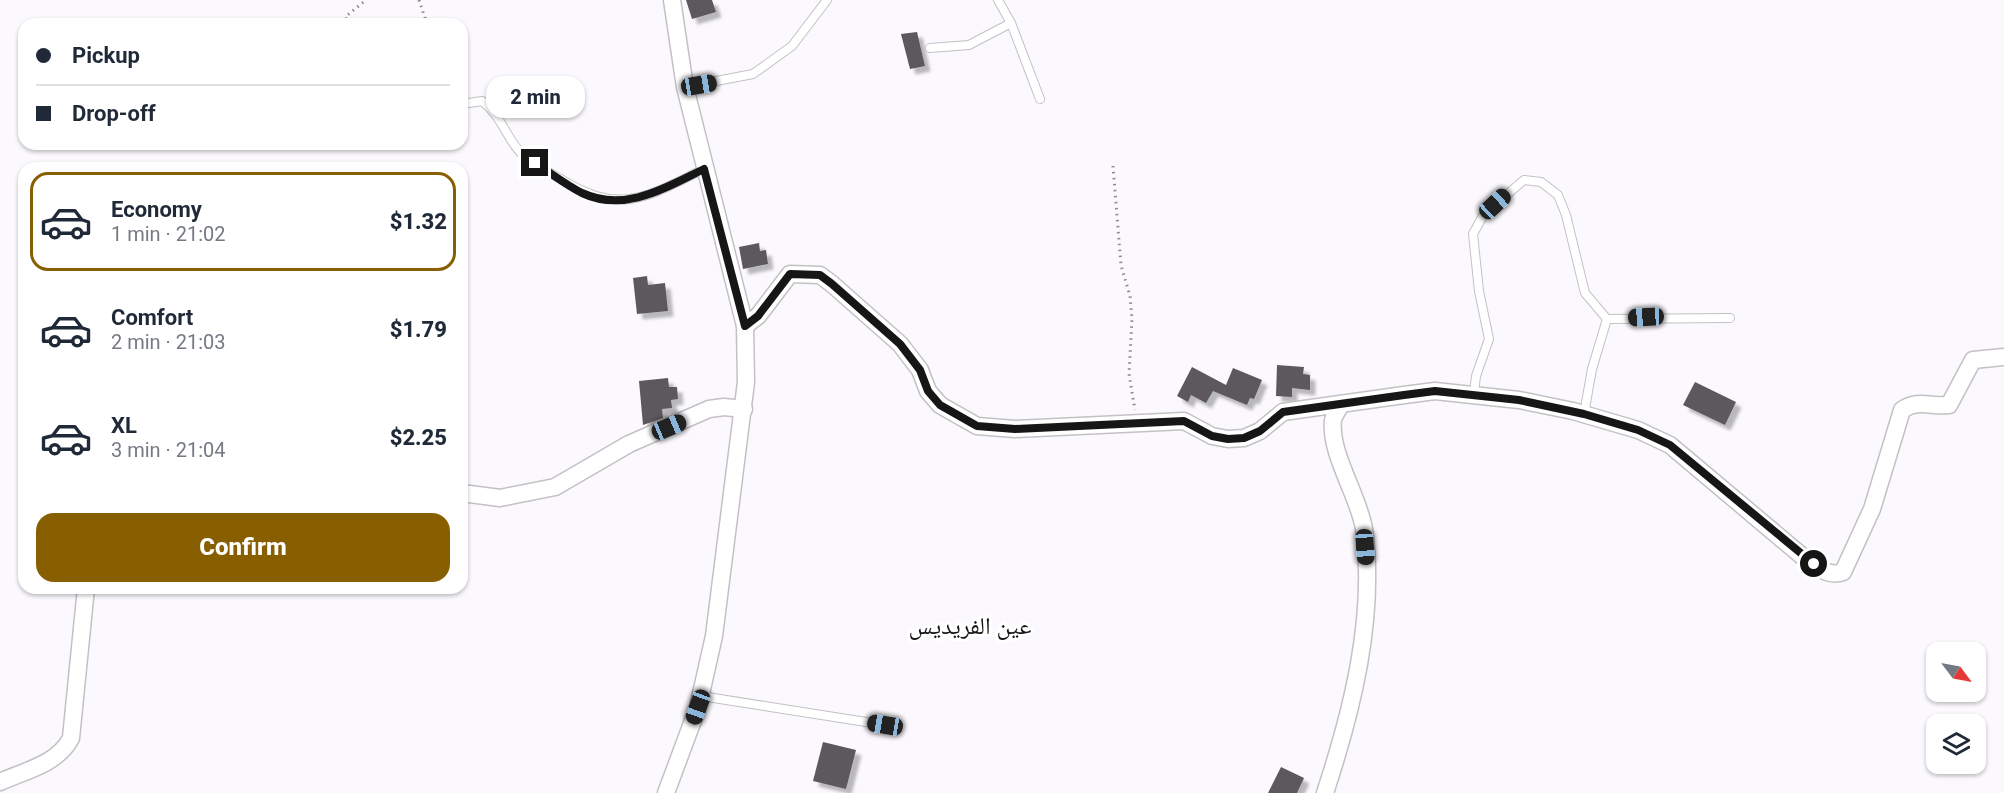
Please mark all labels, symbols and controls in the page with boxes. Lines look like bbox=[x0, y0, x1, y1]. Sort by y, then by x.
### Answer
text: Pickup bbox=[72, 43, 140, 68]
car bbox=[680, 73, 718, 97]
callout: 2 min bbox=[486, 76, 584, 118]
text: 2 min bbox=[510, 85, 561, 109]
text: Drop-off bbox=[72, 101, 156, 126]
route end bbox=[521, 149, 548, 176]
car bbox=[1476, 185, 1514, 223]
icon: car bbox=[39, 195, 93, 249]
text: Economy bbox=[111, 197, 202, 222]
text: $1.32 bbox=[390, 209, 447, 234]
text: 1 min · 21:02 bbox=[111, 222, 226, 246]
icon: car bbox=[39, 303, 93, 357]
text: Comfort bbox=[111, 305, 193, 330]
car bbox=[1628, 307, 1664, 327]
text: $1.79 bbox=[390, 317, 447, 342]
text: 2 min · 21:03 bbox=[111, 330, 226, 354]
icon: car bbox=[39, 411, 93, 465]
car bbox=[649, 412, 689, 442]
text: XL bbox=[111, 413, 137, 438]
text: $2.25 bbox=[390, 425, 447, 450]
text: 3 min · 21:04 bbox=[111, 438, 226, 462]
button: Confirm bbox=[36, 513, 450, 582]
car bbox=[1355, 528, 1375, 566]
route start bbox=[1800, 550, 1827, 577]
district label: عين الفريديس bbox=[909, 612, 1031, 640]
north arrow bbox=[1926, 642, 1986, 702]
map controls bbox=[1926, 642, 1986, 774]
car bbox=[683, 687, 713, 727]
car bbox=[866, 713, 904, 737]
button: layers bbox=[1926, 714, 1986, 774]

